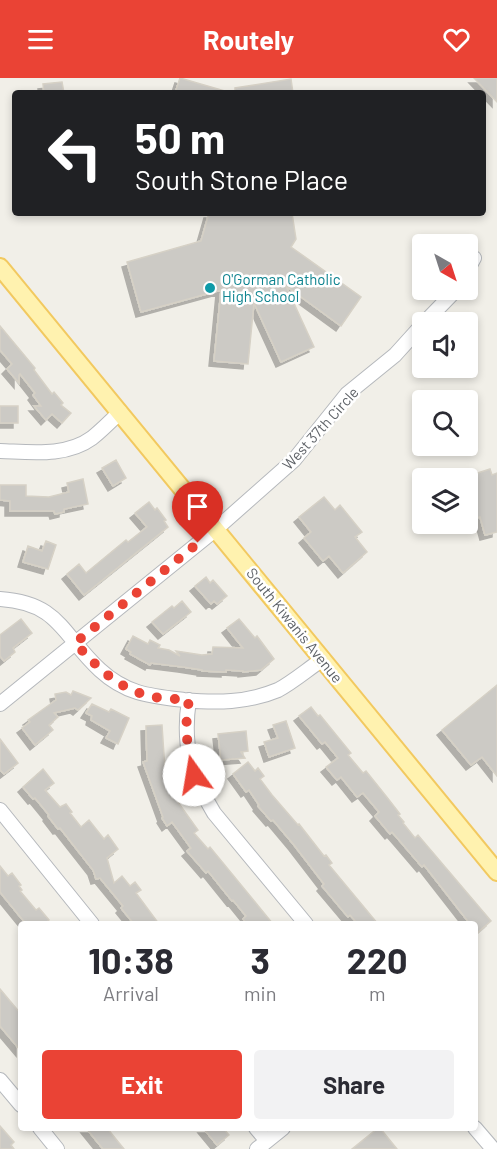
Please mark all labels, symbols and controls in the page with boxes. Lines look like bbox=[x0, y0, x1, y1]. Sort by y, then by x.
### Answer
icon: menu bbox=[24, 23, 57, 56]
text: Routely bbox=[203, 23, 294, 55]
icon: heart bbox=[440, 23, 473, 56]
text: 50 m bbox=[135, 112, 225, 162]
icon: left bbox=[36, 114, 114, 192]
text: South Stone Place bbox=[135, 163, 348, 195]
north arrow bbox=[412, 234, 478, 300]
map controls bbox=[412, 234, 478, 534]
place label: O'Gorman Catholic High School bbox=[222, 270, 341, 305]
marker: O'Gorman Catholic High School bbox=[203, 281, 217, 295]
button: sound bbox=[412, 312, 478, 378]
street label: West 37th Circle bbox=[278, 383, 362, 473]
button: search bbox=[412, 390, 478, 456]
button: layers bbox=[412, 468, 478, 534]
pin bbox=[172, 481, 223, 543]
icon: arrive bbox=[181, 490, 214, 523]
street label: South Kiwanis Avenue bbox=[243, 564, 347, 686]
position arrow bbox=[162, 743, 226, 807]
text: 10:38 bbox=[88, 938, 174, 981]
text: 3 bbox=[251, 938, 270, 981]
text: 220 bbox=[347, 938, 408, 981]
text: Arrival bbox=[103, 981, 159, 1005]
text: min bbox=[244, 981, 276, 1005]
text: m bbox=[369, 981, 385, 1005]
button: Exit bbox=[42, 1050, 242, 1119]
button: Share bbox=[254, 1050, 454, 1119]

